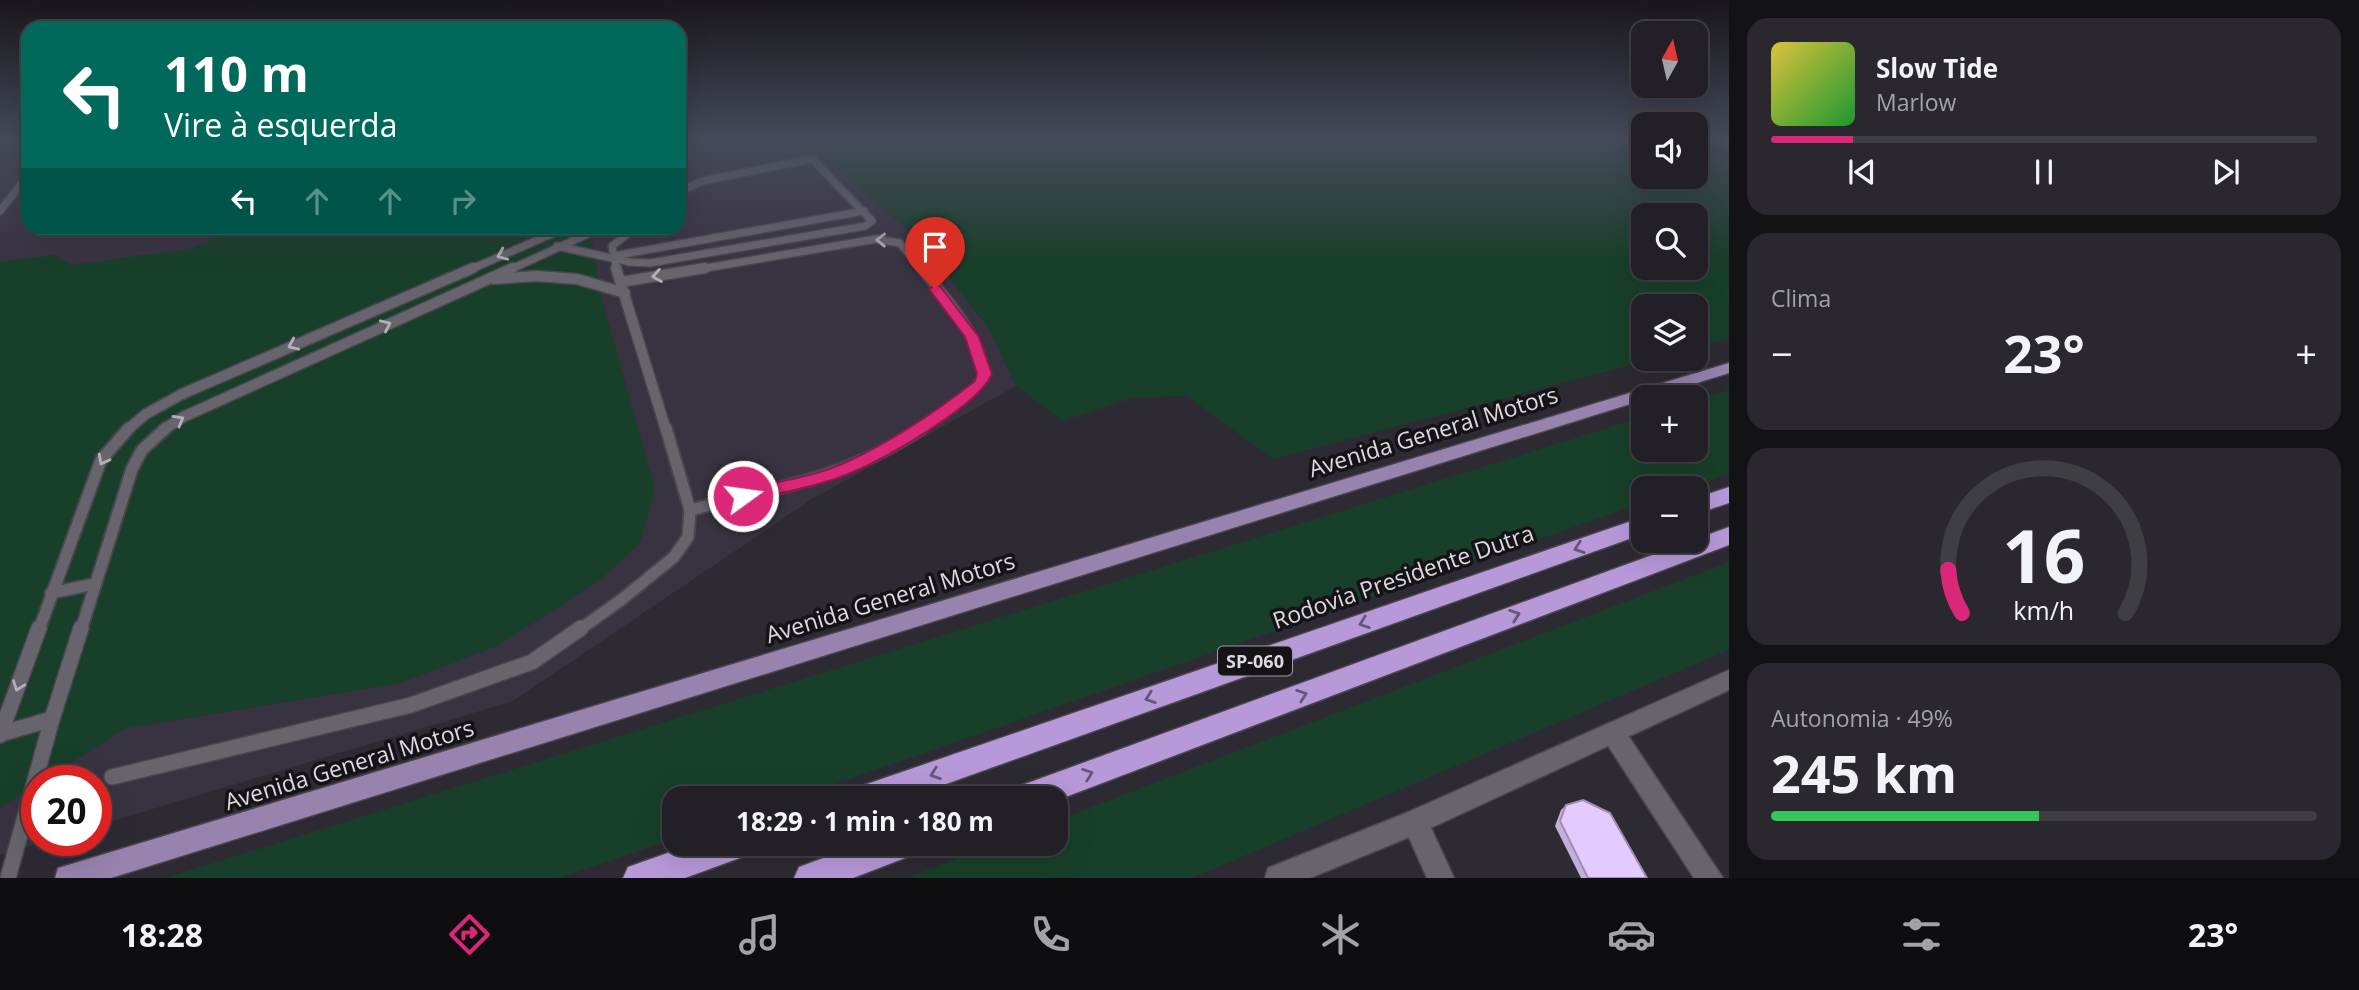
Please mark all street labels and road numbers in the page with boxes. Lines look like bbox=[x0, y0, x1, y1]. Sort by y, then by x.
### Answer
street label: Avenida General Motors bbox=[1304, 378, 1562, 484]
street label: Rodovia Presidente Dutra bbox=[1268, 516, 1538, 636]
street label: Avenida General Motors bbox=[761, 544, 1019, 650]
road number: SP-060 bbox=[1218, 646, 1292, 676]
street label: Avenida General Motors bbox=[220, 711, 478, 817]

